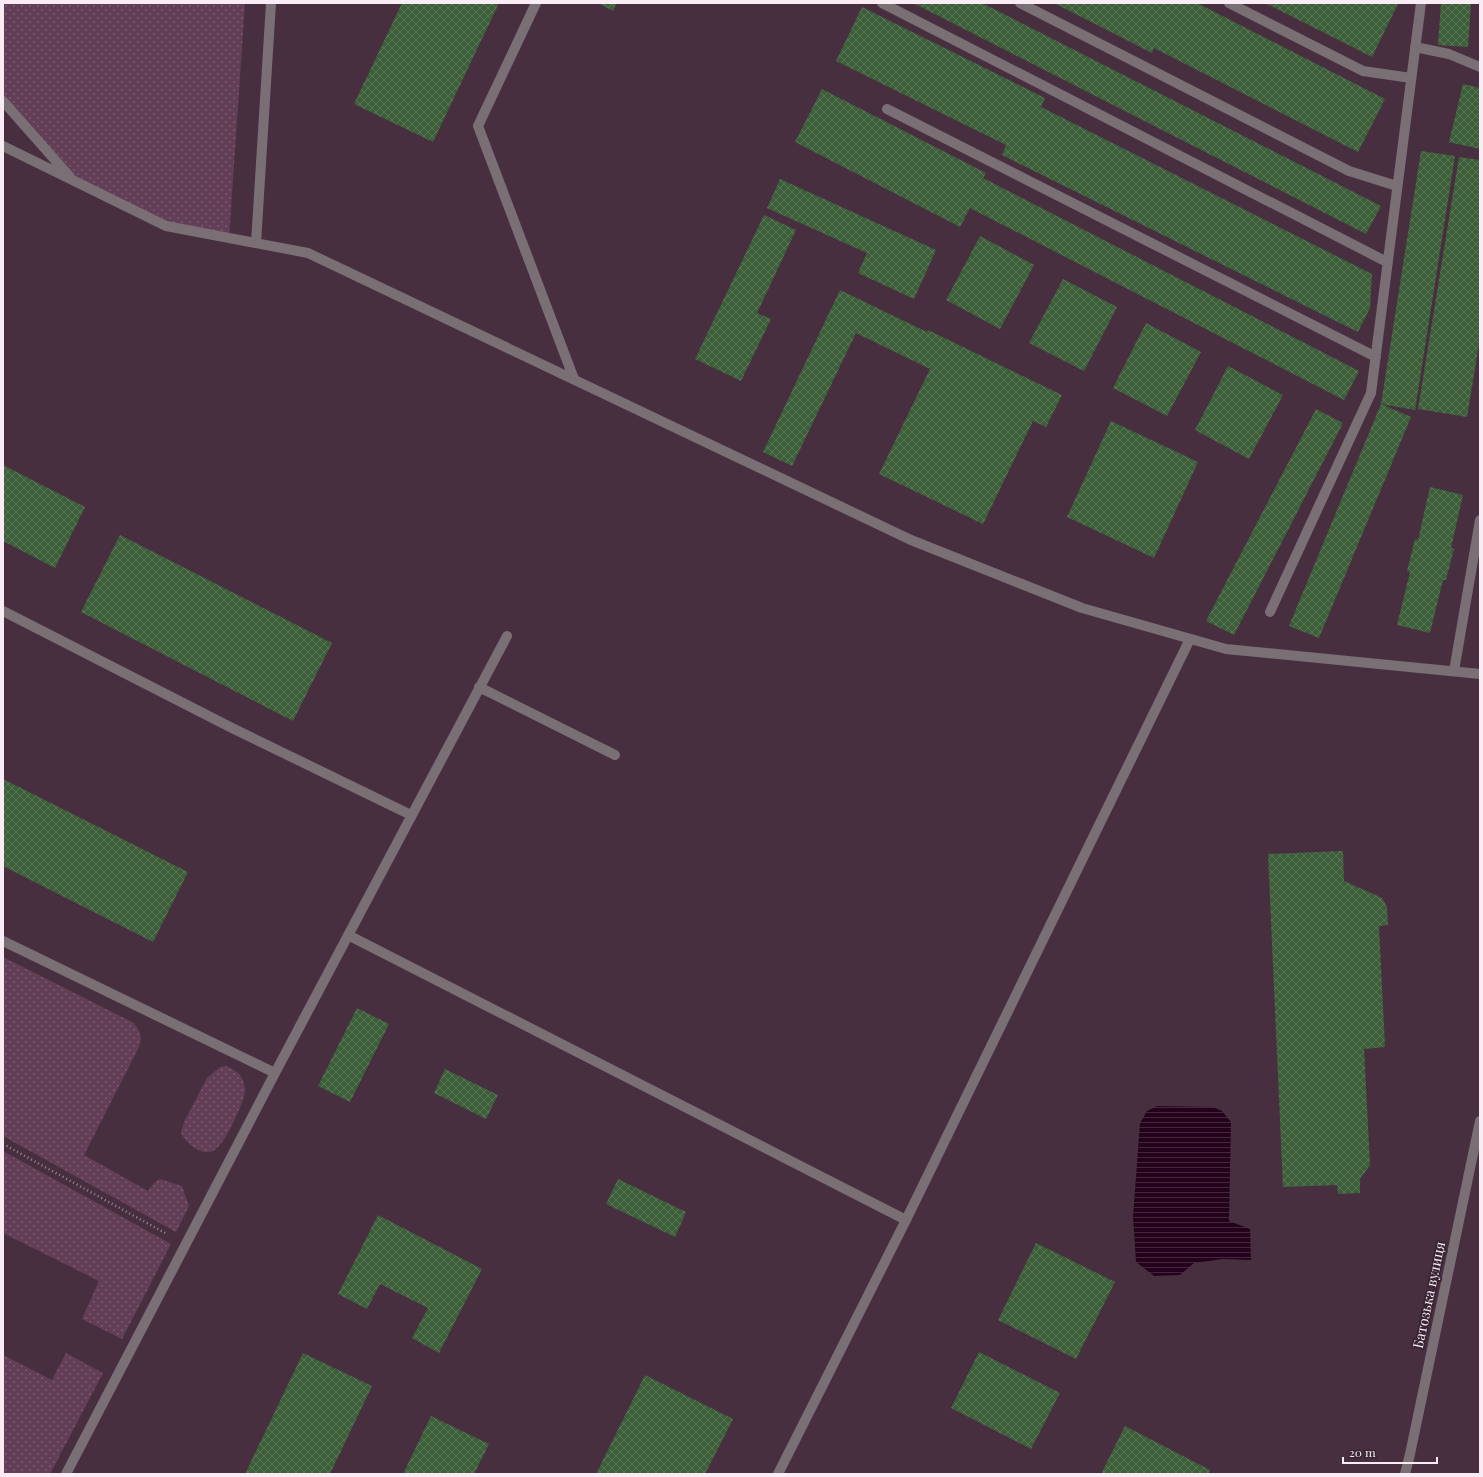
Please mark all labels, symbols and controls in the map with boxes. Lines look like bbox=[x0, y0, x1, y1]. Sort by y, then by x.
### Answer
street label: Батозька вулиця bbox=[1408, 1239, 1449, 1350]
scale bar bbox=[1343, 1439, 1437, 1465]
text: 20 m bbox=[1349, 1444, 1376, 1460]

